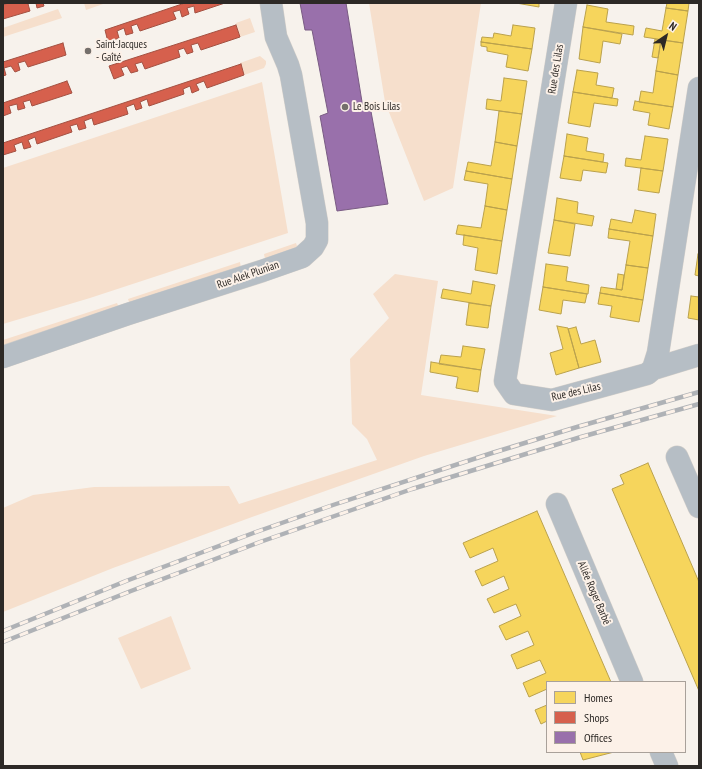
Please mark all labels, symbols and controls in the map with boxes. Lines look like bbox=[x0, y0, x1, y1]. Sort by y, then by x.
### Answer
north arrow bbox=[646, 16, 686, 56]
text: N bbox=[666, 19, 679, 34]
place label: Saint-Jacques - Gaîté bbox=[96, 38, 147, 64]
street label: Rue des Lilas bbox=[546, 43, 566, 95]
marker: Saint-Jacques - Gaîté bbox=[83, 46, 93, 56]
place label: Le Bois Lilas bbox=[353, 100, 400, 114]
marker: Le Bois Lilas bbox=[340, 102, 350, 112]
street label: Rue Alek Plunian bbox=[215, 258, 281, 292]
street label: Rue des Lilas bbox=[550, 380, 602, 404]
street label: Allée Roger Barbé bbox=[575, 559, 613, 627]
legend bbox=[546, 681, 686, 753]
text: Homes bbox=[584, 690, 612, 705]
text: Shops bbox=[584, 710, 609, 725]
text: Offices bbox=[584, 730, 612, 745]

